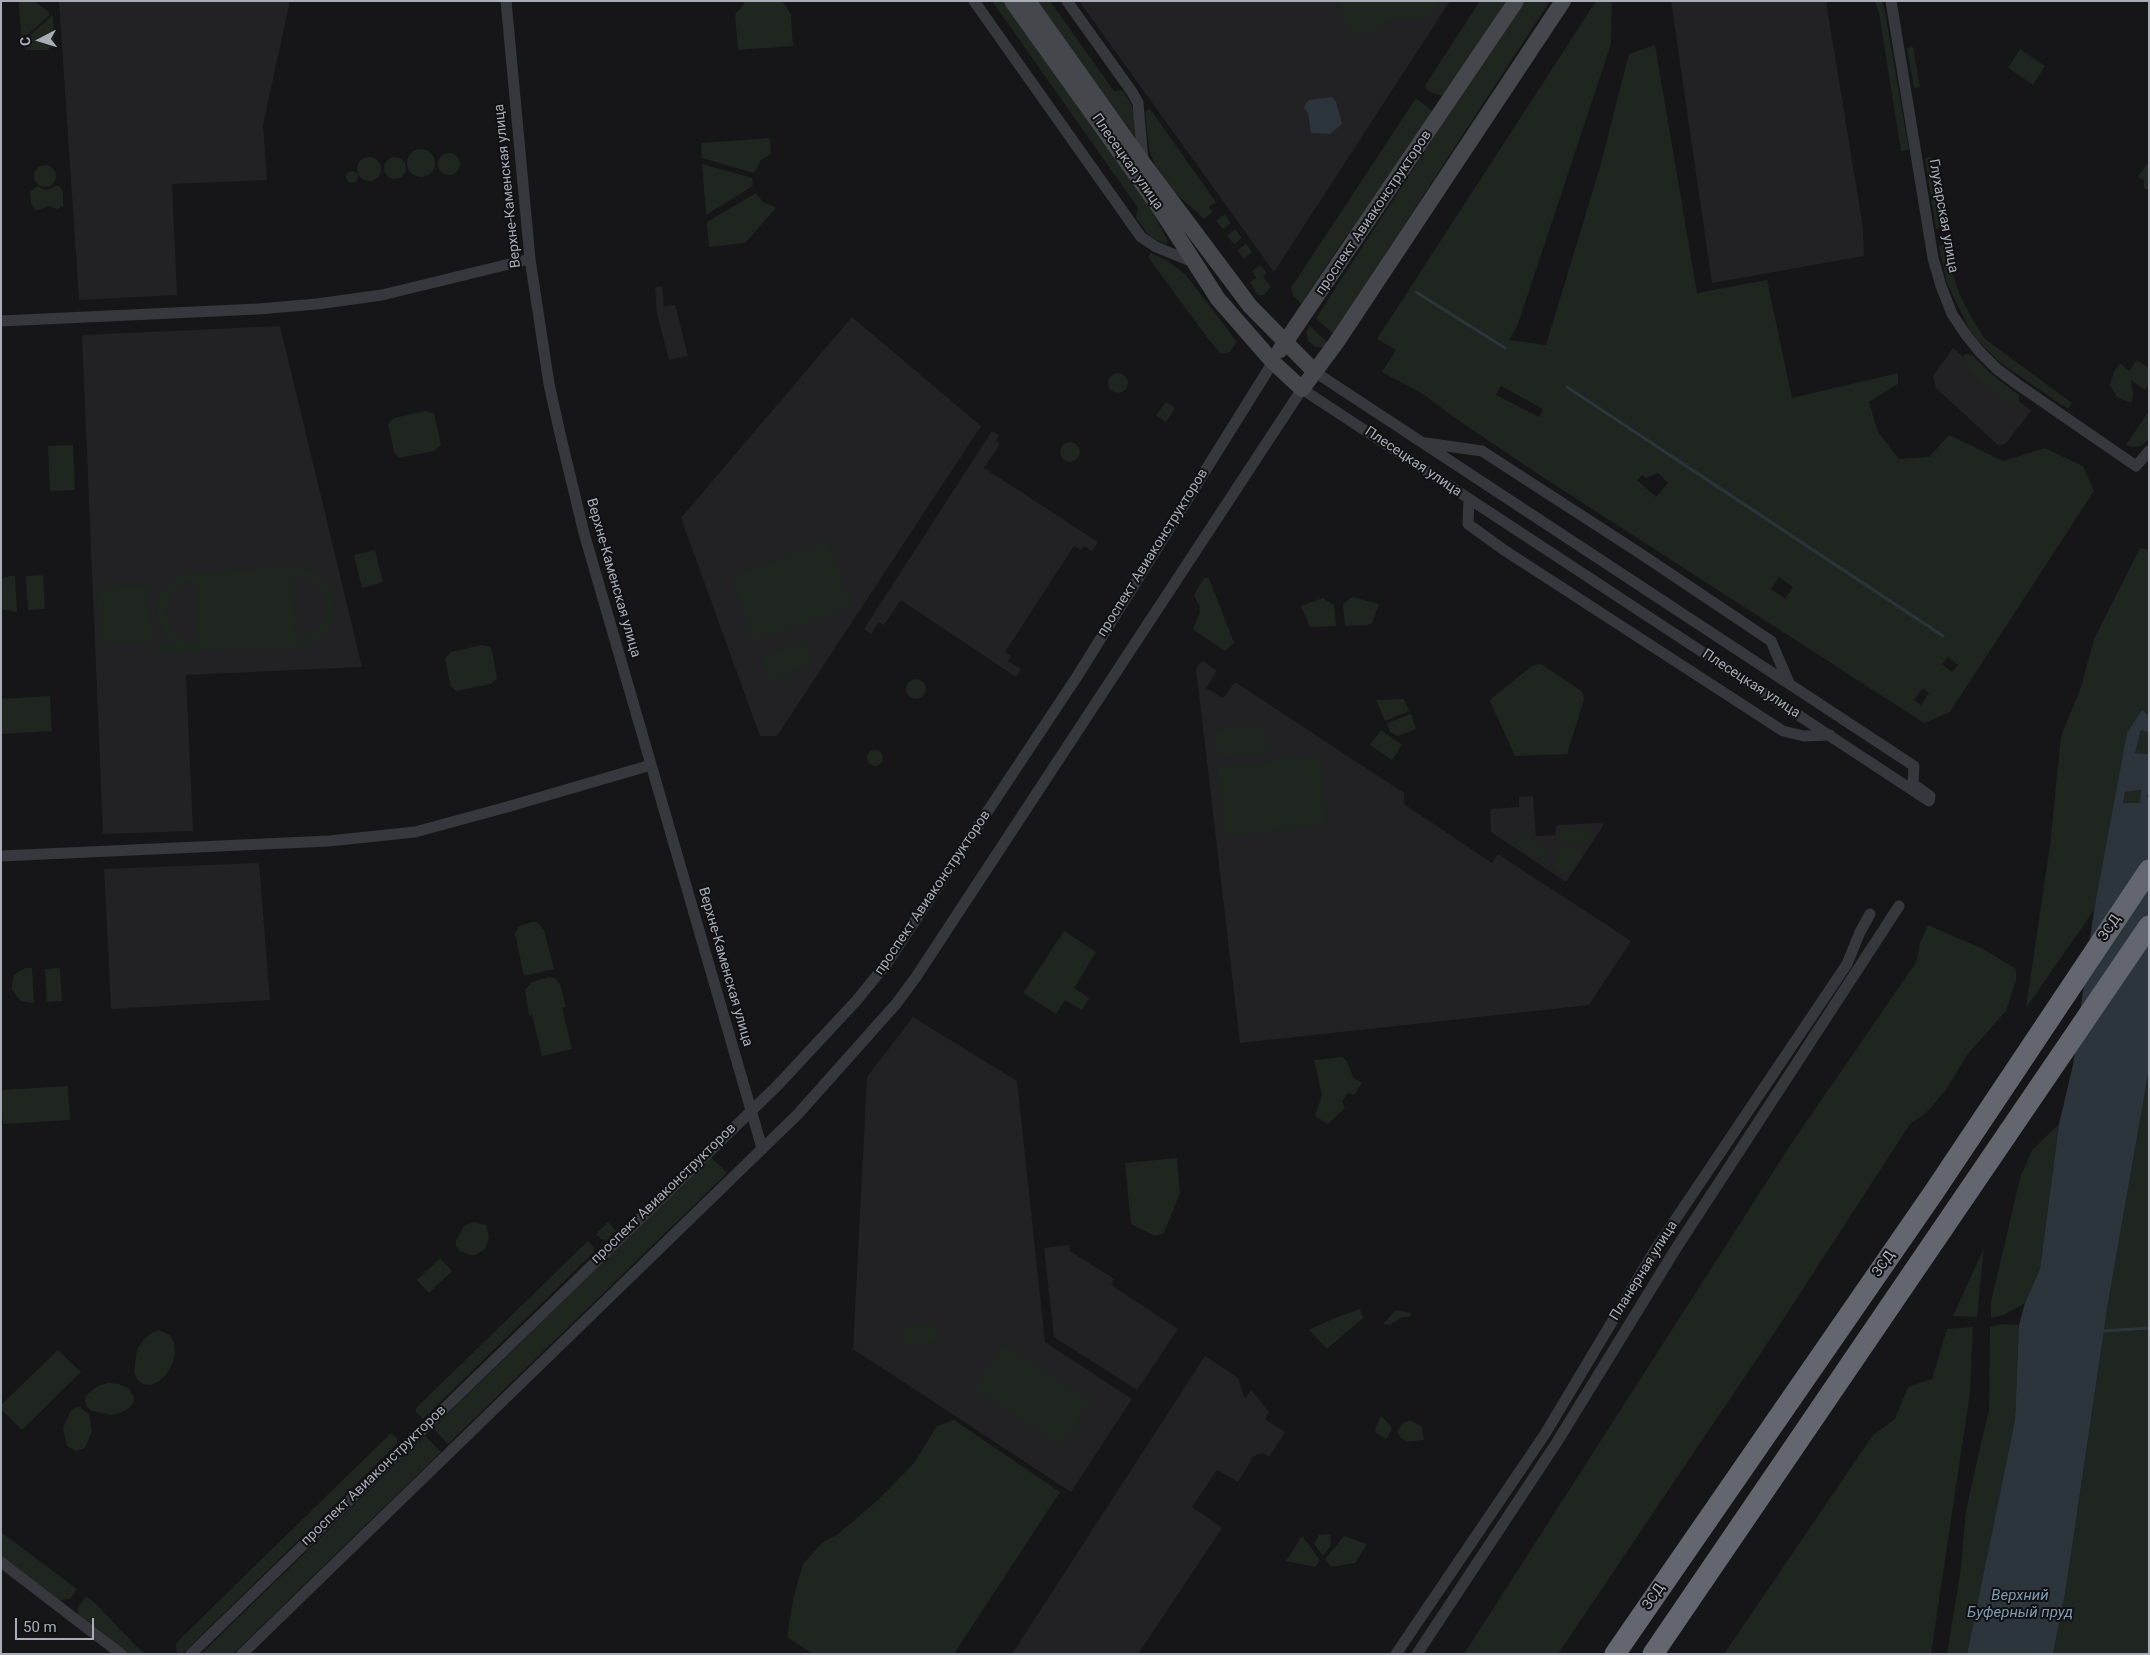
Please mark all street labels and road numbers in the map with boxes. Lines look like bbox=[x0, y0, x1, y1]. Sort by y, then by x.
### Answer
street label: Верхне-Каменская улица bbox=[491, 103, 525, 269]
street label: Плесецкая улица bbox=[1088, 111, 1166, 213]
street label: проспект Авиаконструкторов bbox=[1312, 127, 1436, 299]
street label: Глухарская улица bbox=[1925, 158, 1961, 274]
street label: Плесецкая улица bbox=[1361, 423, 1465, 501]
street label: проспект Авиаконструкторов bbox=[1094, 466, 1212, 640]
street label: Верхне-Каменская улица bbox=[582, 496, 644, 660]
street label: Плесецкая улица bbox=[1699, 646, 1803, 722]
street label: проспект Авиаконструкторов bbox=[871, 807, 995, 979]
street label: Верхне-Каменская улица bbox=[694, 885, 756, 1049]
street label: ЗСД bbox=[2095, 912, 2125, 944]
street label: проспект Авиаконструкторов bbox=[588, 1120, 740, 1268]
street label: Планерная улица bbox=[1607, 1218, 1681, 1324]
street label: ЗСД bbox=[1869, 1248, 1899, 1280]
street label: проспект Авиаконструкторов bbox=[298, 1402, 450, 1550]
street label: ЗСД bbox=[1639, 1581, 1669, 1613]

